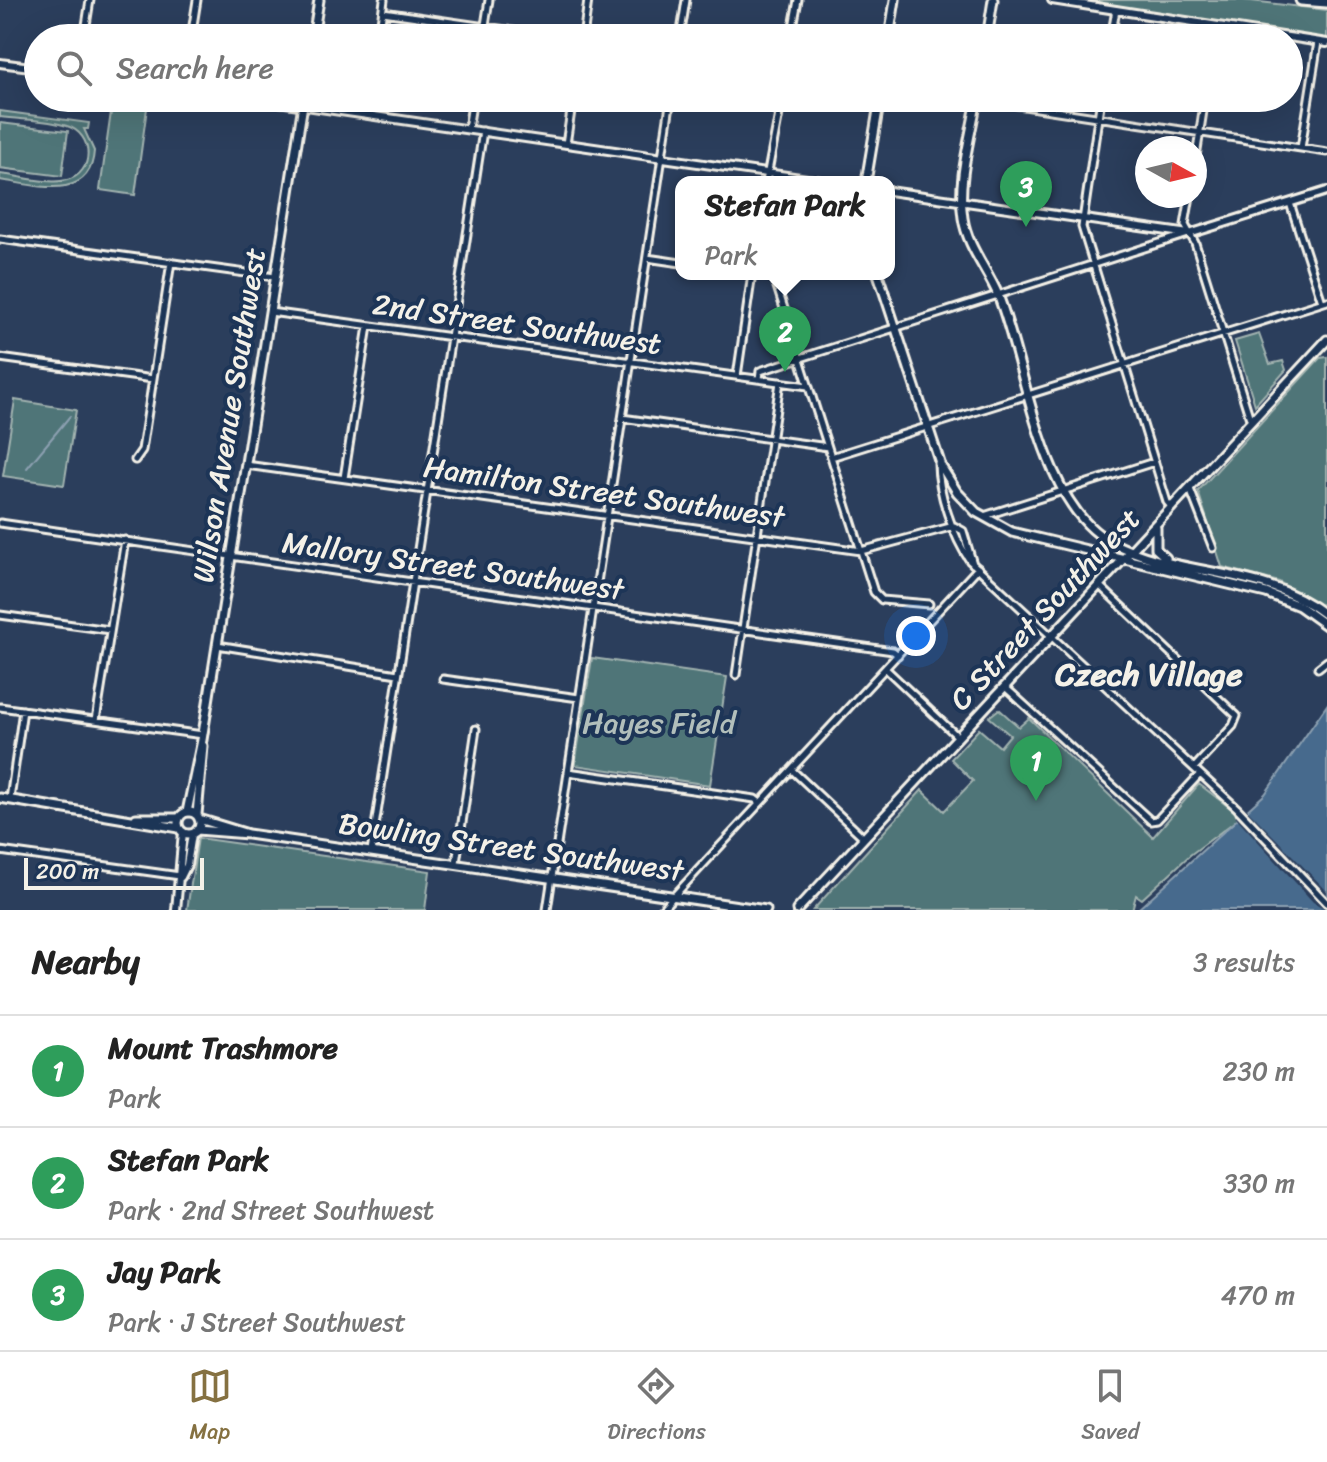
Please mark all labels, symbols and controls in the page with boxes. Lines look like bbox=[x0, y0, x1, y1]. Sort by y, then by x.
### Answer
search box bbox=[24, 24, 1303, 112]
text: Search here bbox=[116, 41, 274, 95]
icon: search bbox=[52, 46, 96, 90]
north arrow bbox=[1135, 136, 1207, 208]
pin: 3 bbox=[1000, 161, 1052, 227]
popup bbox=[675, 176, 895, 280]
text: Stefan Park bbox=[704, 178, 866, 232]
text: Park bbox=[704, 232, 758, 278]
street label: Wilson Avenue Southwest bbox=[176, 244, 282, 586]
street label: 2nd Street Southwest bbox=[369, 277, 665, 371]
pin: 2 bbox=[759, 306, 811, 372]
street label: Hamilton Street Southwest bbox=[420, 440, 790, 544]
street label: C Street Southwest bbox=[936, 494, 1154, 724]
street label: Mallory Street Southwest bbox=[279, 515, 629, 617]
your location bbox=[896, 616, 936, 656]
district label: Czech Village bbox=[1054, 646, 1243, 703]
park label: Hayes Field bbox=[582, 696, 738, 750]
pin: 1 bbox=[1010, 735, 1062, 801]
street label: Bowling Street Southwest bbox=[335, 796, 689, 898]
text: 200 m bbox=[36, 852, 99, 891]
scale bar bbox=[24, 854, 204, 890]
text: Nearby bbox=[32, 932, 140, 992]
text: 3 results bbox=[1193, 939, 1295, 985]
text: Mount Trashmore bbox=[108, 1021, 338, 1075]
text: 1 bbox=[52, 1048, 64, 1094]
text: 230 m bbox=[1223, 1048, 1295, 1094]
text: Park bbox=[108, 1075, 161, 1121]
text: Stefan Park bbox=[108, 1133, 269, 1187]
text: 2 bbox=[50, 1160, 66, 1206]
text: 330 m bbox=[1223, 1160, 1295, 1206]
text: Park · 2nd Street Southwest bbox=[108, 1187, 434, 1233]
text: Jay Park bbox=[108, 1245, 221, 1299]
text: 3 bbox=[51, 1272, 65, 1318]
text: 470 m bbox=[1221, 1272, 1295, 1318]
text: Park · J Street Southwest bbox=[108, 1299, 406, 1345]
tab: Map bbox=[188, 1364, 232, 1451]
tab: Directions bbox=[607, 1364, 706, 1451]
tab: Saved bbox=[1081, 1364, 1139, 1451]

